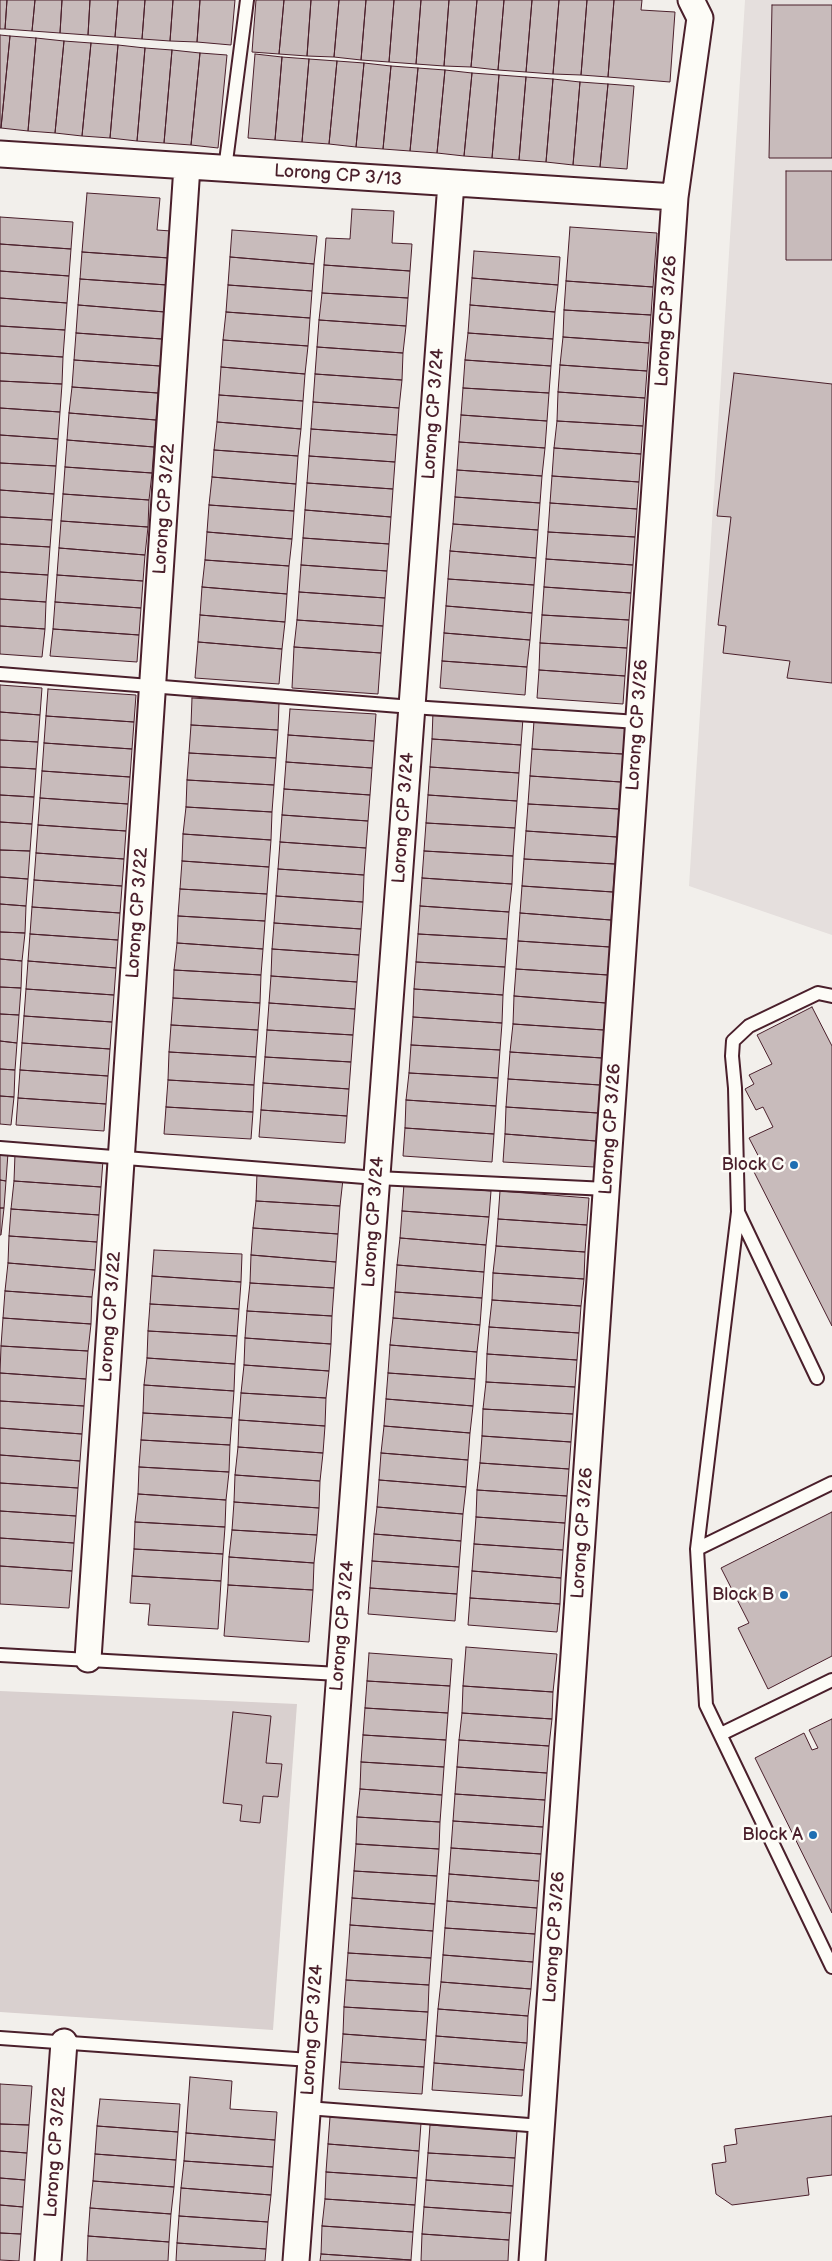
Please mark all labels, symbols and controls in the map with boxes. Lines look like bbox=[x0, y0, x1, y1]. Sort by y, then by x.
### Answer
street label: Lorong CP 3/13 bbox=[273, 161, 403, 191]
street label: Lorong CP 3/26 bbox=[652, 255, 682, 387]
street label: Lorong CP 3/24 bbox=[419, 348, 449, 480]
street label: Lorong CP 3/22 bbox=[150, 443, 180, 575]
street label: Lorong CP 3/26 bbox=[623, 659, 653, 791]
street label: Lorong CP 3/24 bbox=[389, 752, 419, 884]
street label: Lorong CP 3/22 bbox=[123, 847, 153, 979]
street label: Lorong CP 3/26 bbox=[596, 1063, 626, 1195]
place label: Block C bbox=[722, 1154, 784, 1176]
street label: Lorong CP 3/24 bbox=[359, 1156, 389, 1288]
marker: Block C bbox=[788, 1159, 800, 1171]
street label: Lorong CP 3/22 bbox=[96, 1251, 126, 1383]
street label: Lorong CP 3/26 bbox=[568, 1467, 598, 1599]
street label: Lorong CP 3/24 bbox=[327, 1560, 359, 1692]
place label: Block B bbox=[712, 1584, 774, 1606]
marker: Block B bbox=[778, 1589, 790, 1601]
place label: Block A bbox=[742, 1824, 803, 1846]
marker: Block A bbox=[807, 1829, 819, 1841]
street label: Lorong CP 3/26 bbox=[540, 1871, 570, 2003]
street label: Lorong CP 3/24 bbox=[298, 1964, 328, 2096]
street label: Lorong CP 3/22 bbox=[41, 2086, 71, 2218]

